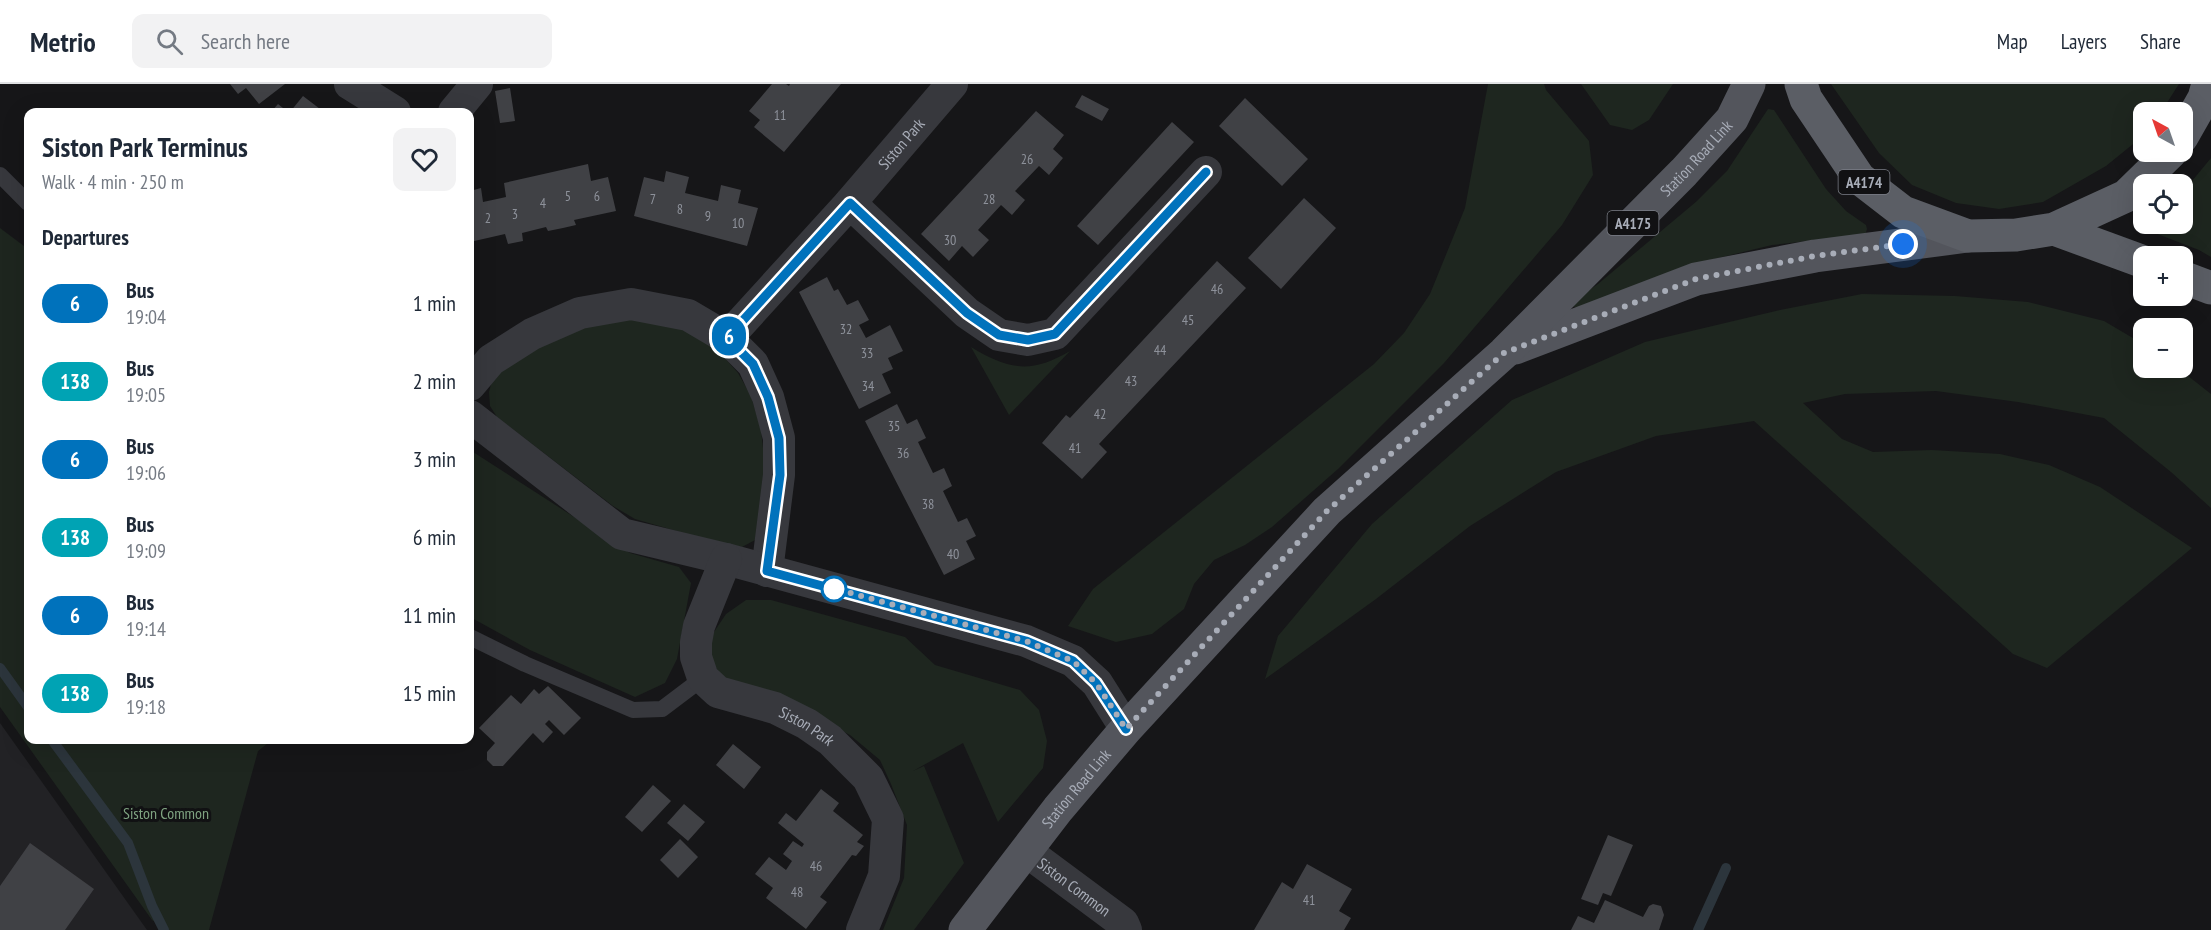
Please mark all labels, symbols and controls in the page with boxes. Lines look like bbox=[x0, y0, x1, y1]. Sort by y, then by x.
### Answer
search box bbox=[132, 14, 552, 68]
text: Metrio bbox=[30, 23, 96, 60]
icon: search bbox=[153, 25, 186, 58]
text: Search here bbox=[201, 27, 290, 55]
text: Map bbox=[1997, 28, 2028, 55]
text: Layers bbox=[2061, 28, 2107, 55]
text: Share bbox=[2140, 28, 2181, 55]
north arrow bbox=[2133, 102, 2193, 162]
map controls bbox=[2133, 102, 2193, 378]
house number: 11 bbox=[774, 106, 786, 124]
street label: Siston Park bbox=[873, 113, 929, 173]
street label: Station Road Link bbox=[1656, 115, 1737, 200]
text: Siston Park Terminus bbox=[42, 128, 248, 165]
button: heart bbox=[393, 128, 456, 191]
house number: 26 bbox=[1021, 150, 1033, 168]
text: Walk · 4 min · 250 m bbox=[42, 169, 184, 195]
road number: A4174 bbox=[1838, 170, 1890, 194]
button: locate bbox=[2133, 174, 2193, 234]
house number: 5 bbox=[565, 187, 571, 205]
house number: 6 bbox=[594, 187, 600, 205]
house number: 7 bbox=[650, 190, 656, 208]
house number: 28 bbox=[983, 190, 995, 208]
house number: 4 bbox=[540, 194, 547, 212]
house number: 8 bbox=[677, 200, 683, 218]
house number: 3 bbox=[512, 205, 518, 223]
house number: 9 bbox=[705, 207, 711, 225]
house number: 2 bbox=[485, 209, 491, 227]
road number: A4175 bbox=[1608, 211, 1658, 235]
house number: 10 bbox=[732, 214, 744, 232]
text: Departures bbox=[42, 223, 129, 251]
your location bbox=[1888, 229, 1918, 259]
house number: 30 bbox=[944, 231, 956, 249]
button: + bbox=[2133, 246, 2193, 306]
text: Bus bbox=[126, 276, 154, 304]
house number: 46 bbox=[1211, 280, 1223, 298]
text: 1 min bbox=[413, 289, 456, 317]
text: 6 bbox=[70, 290, 80, 317]
text: 19:04 bbox=[126, 304, 166, 330]
house number: 45 bbox=[1182, 311, 1194, 329]
line badge: 6 bbox=[710, 316, 748, 356]
button: − bbox=[2133, 318, 2193, 378]
house number: 32 bbox=[840, 320, 852, 338]
text: 6 bbox=[724, 323, 734, 350]
house number: 44 bbox=[1154, 341, 1167, 359]
house number: 33 bbox=[861, 344, 873, 362]
text: Bus bbox=[126, 354, 154, 382]
text: 2 min bbox=[413, 367, 456, 395]
text: 138 bbox=[60, 368, 90, 395]
house number: 43 bbox=[1125, 372, 1137, 390]
house number: 34 bbox=[862, 377, 875, 395]
text: 19:05 bbox=[126, 382, 166, 408]
house number: 42 bbox=[1094, 405, 1106, 423]
house number: 35 bbox=[888, 417, 900, 435]
text: Bus bbox=[126, 432, 154, 460]
house number: 41 bbox=[1069, 439, 1081, 457]
house number: 36 bbox=[897, 444, 909, 462]
text: 3 min bbox=[413, 445, 456, 473]
text: 6 bbox=[70, 446, 80, 473]
text: 19:06 bbox=[126, 460, 166, 486]
house number: 38 bbox=[922, 495, 934, 513]
text: Bus bbox=[126, 510, 154, 538]
text: 6 min bbox=[413, 523, 456, 551]
text: 138 bbox=[60, 524, 90, 551]
text: 19:09 bbox=[126, 538, 166, 564]
house number: 40 bbox=[947, 545, 959, 563]
unlabelled marker bbox=[821, 576, 847, 602]
text: Bus bbox=[126, 588, 154, 616]
text: 11 min bbox=[403, 601, 456, 629]
text: 6 bbox=[70, 602, 80, 629]
text: 19:14 bbox=[126, 616, 166, 642]
text: Bus bbox=[126, 666, 154, 694]
text: 15 min bbox=[403, 679, 456, 707]
text: 138 bbox=[60, 680, 90, 707]
text: 19:18 bbox=[126, 694, 166, 720]
street label: Siston Park bbox=[776, 702, 840, 750]
street label: Station Road Link bbox=[1037, 744, 1115, 832]
park label: Siston Common bbox=[123, 803, 209, 823]
street label: Siston Common bbox=[1034, 853, 1115, 920]
house number: 46 bbox=[810, 857, 822, 875]
house number: 48 bbox=[791, 883, 803, 901]
house number: 41 bbox=[1303, 891, 1315, 909]

